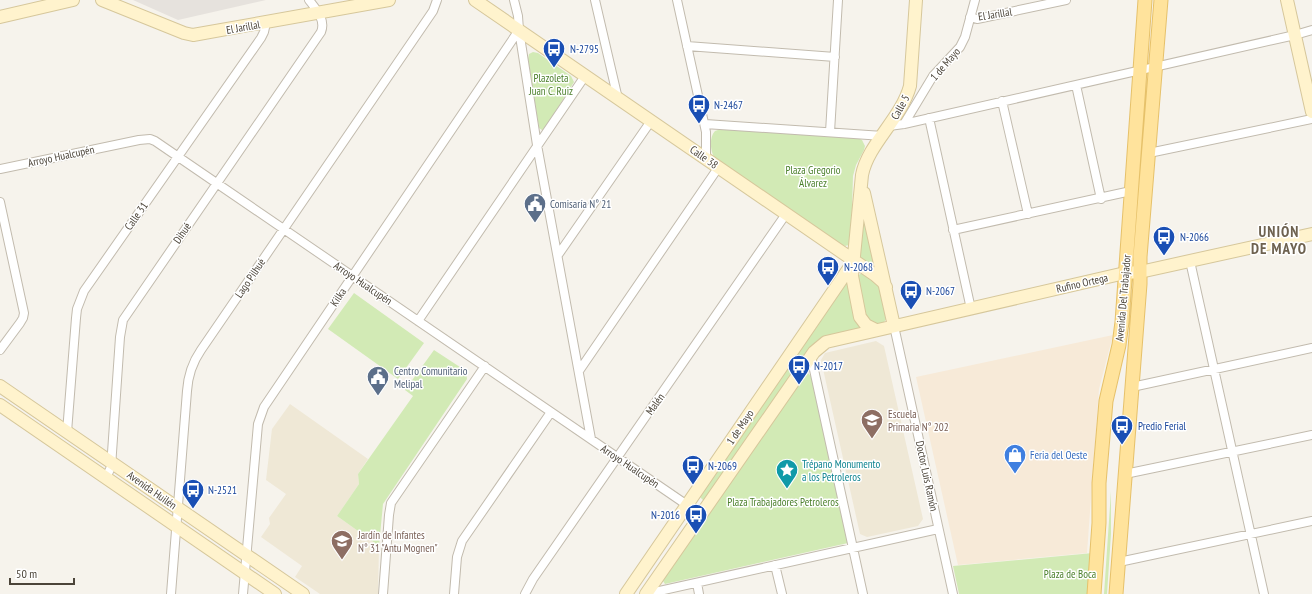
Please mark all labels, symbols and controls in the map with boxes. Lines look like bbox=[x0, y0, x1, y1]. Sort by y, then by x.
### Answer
street label: El Jarillal bbox=[977, 4, 1013, 24]
street label: El Jarillal bbox=[225, 17, 261, 37]
bus stop icon: N-2795 bbox=[541, 36, 567, 69]
place label: N-2795 bbox=[570, 42, 599, 56]
street label: 1 de Mayo bbox=[927, 44, 963, 83]
park label: Plazoleta Juan C. Ruiz bbox=[528, 71, 573, 98]
bus stop icon: N-2467 bbox=[686, 92, 712, 125]
street label: Calle 5 bbox=[888, 92, 913, 122]
place label: N-2467 bbox=[714, 98, 743, 112]
street label: Arroyo Hualcupén bbox=[26, 142, 96, 170]
street label: Calle 38 bbox=[687, 142, 721, 172]
park label: Plaza Gregorio Álvarez bbox=[785, 163, 841, 190]
public building icon: Comisaría N° 21 bbox=[522, 191, 548, 224]
place label: Comisaría N° 21 bbox=[550, 197, 611, 211]
street label: Calle 31 bbox=[121, 199, 151, 233]
street label: Dihué bbox=[170, 219, 194, 246]
district label: UNIÓN DE MAYO bbox=[1251, 222, 1307, 258]
bus stop icon: N-2066 bbox=[1151, 224, 1177, 257]
place label: N-2066 bbox=[1180, 230, 1209, 244]
bus stop icon: N-2068 bbox=[815, 254, 841, 287]
street label: Avenida Del Trabajador bbox=[1112, 254, 1134, 342]
street label: Lago Pilhué bbox=[232, 255, 269, 300]
street label: Arroyo Hualcupén bbox=[331, 258, 395, 308]
place label: N-2068 bbox=[844, 260, 873, 274]
street label: Rufino Ortega bbox=[1055, 270, 1109, 296]
bus stop icon: N-2067 bbox=[898, 278, 924, 311]
place label: N-2067 bbox=[926, 284, 955, 298]
street label: Kilka bbox=[327, 285, 349, 309]
bus stop icon: N-2017 bbox=[786, 353, 812, 386]
place label: N-2017 bbox=[814, 359, 843, 373]
public building icon: Centro Comunitario Melipal bbox=[365, 364, 391, 397]
place label: Centro Comunitario Melipal bbox=[394, 364, 468, 391]
street label: Malén bbox=[643, 390, 668, 418]
street label: 1 de Mayo bbox=[723, 407, 757, 447]
school or university icon: Escuela Primaria N° 202 bbox=[859, 407, 885, 440]
place label: Escuela Primaria N° 202 bbox=[888, 407, 949, 434]
bus stop icon: Predio Ferial bbox=[1109, 413, 1135, 446]
place label: Predio Ferial bbox=[1138, 419, 1186, 433]
street label: Doctor Luis Ramón bbox=[913, 440, 941, 513]
street label: Arroyo Hualcupén bbox=[598, 441, 662, 491]
shop icon: Feria del Oeste bbox=[1002, 442, 1028, 475]
place label: Feria del Oeste bbox=[1030, 448, 1088, 462]
bus stop icon: N-2069 bbox=[680, 453, 706, 486]
place icon: Trépano Monumento a los Petroleros bbox=[774, 457, 800, 490]
place label: Trépano Monumento a los Petroleros bbox=[802, 457, 880, 484]
place label: N-2069 bbox=[708, 459, 737, 473]
street label: Avenida Huilén bbox=[124, 468, 180, 512]
bus stop icon: N-2521 bbox=[180, 477, 206, 510]
place label: N-2521 bbox=[208, 483, 237, 497]
park label: Plaza Trabajadores Petroleros bbox=[727, 495, 839, 509]
bus stop icon: N-2016 bbox=[683, 502, 709, 535]
place label: N-2016 bbox=[651, 508, 680, 522]
school or university icon: Jardín de Infantes N° 31 "Antu Mognen" bbox=[329, 528, 355, 561]
place label: Jardín de Infantes N° 31 "Antu Mognen" bbox=[357, 528, 438, 555]
scale bar bbox=[10, 560, 74, 586]
text: 50 m bbox=[16, 566, 37, 581]
park label: Plaza de Boca bbox=[1044, 567, 1096, 581]

